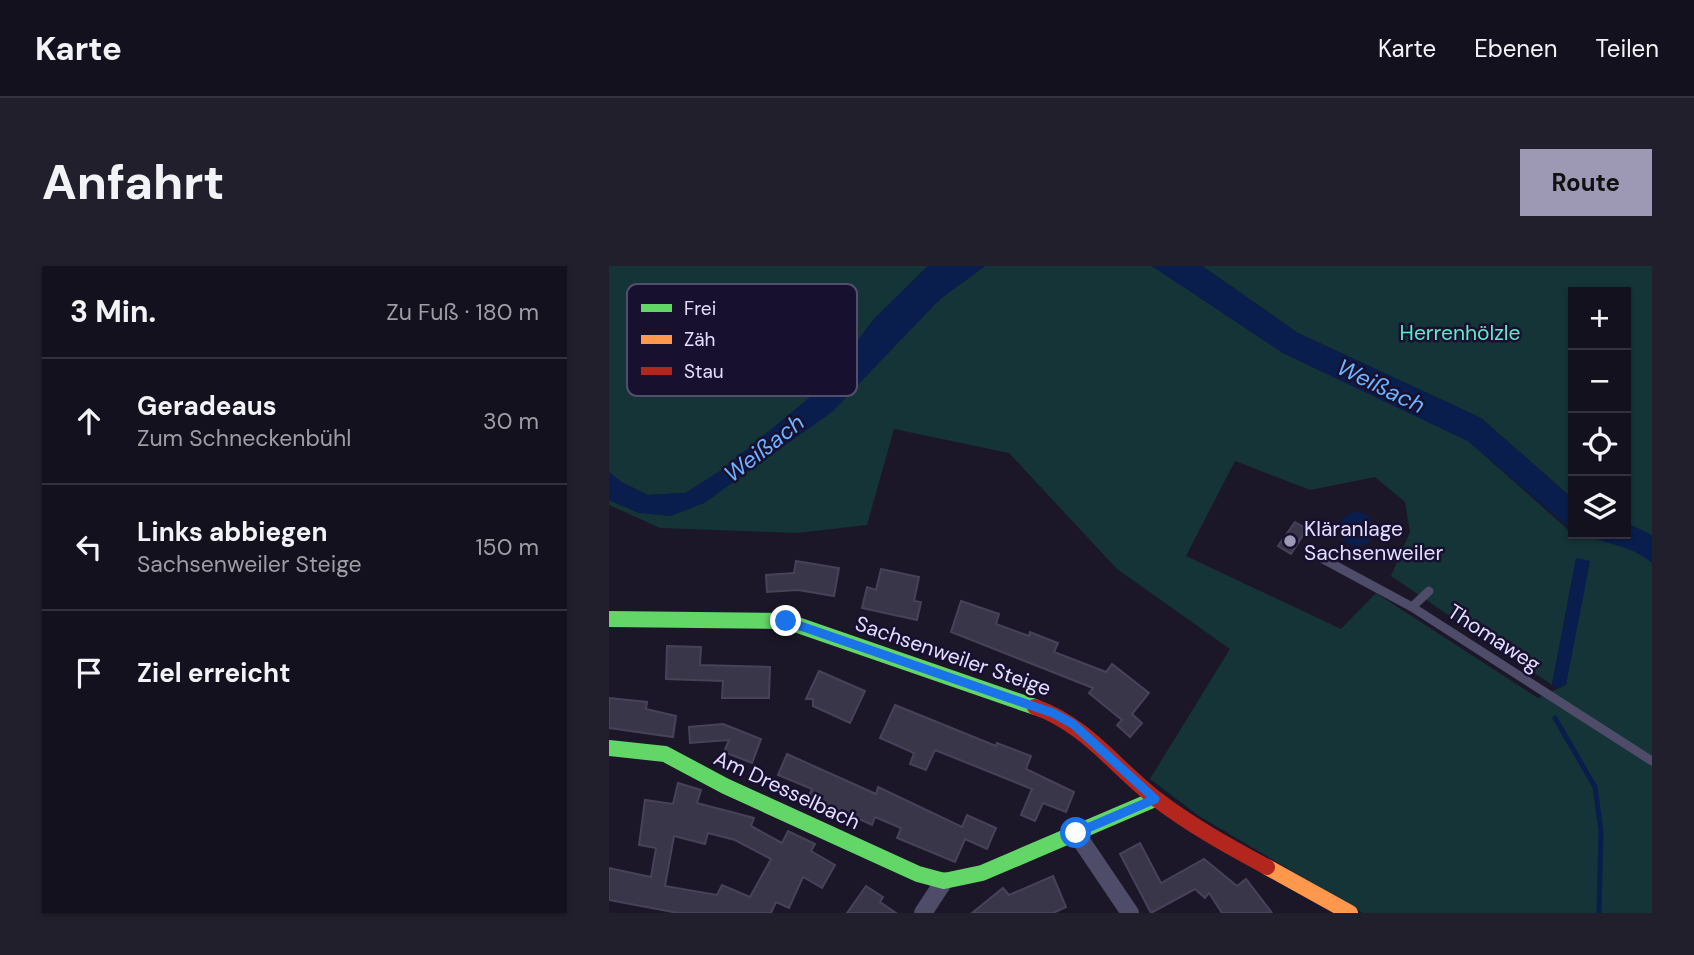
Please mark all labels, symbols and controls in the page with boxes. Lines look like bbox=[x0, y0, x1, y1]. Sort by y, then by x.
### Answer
text: Karte bbox=[35, 27, 122, 70]
text: Karte bbox=[1378, 33, 1436, 64]
text: Ebenen bbox=[1474, 33, 1558, 64]
text: Teilen bbox=[1596, 33, 1659, 64]
button: Route bbox=[1520, 149, 1652, 216]
text: Anfahrt bbox=[42, 150, 224, 214]
legend bbox=[627, 284, 857, 396]
map controls bbox=[1568, 287, 1631, 539]
button: + bbox=[1568, 287, 1631, 350]
text: 3 Min. bbox=[70, 292, 156, 331]
text: Frei bbox=[684, 296, 716, 321]
text: Zu Fuß · 180 m bbox=[386, 297, 539, 327]
park label: Herrenhölzle bbox=[1400, 319, 1520, 347]
text: Zäh bbox=[684, 327, 716, 352]
button: − bbox=[1568, 350, 1631, 413]
water label: Weißach bbox=[1332, 352, 1430, 420]
text: Stau bbox=[684, 359, 724, 384]
text: Geradeaus bbox=[137, 389, 277, 423]
icon: ahead bbox=[70, 402, 108, 440]
text: 30 m bbox=[483, 406, 539, 436]
water label: Weißach bbox=[718, 407, 810, 489]
button: locate bbox=[1568, 413, 1631, 476]
text: Zum Schneckenbühl bbox=[137, 423, 351, 453]
button: layers bbox=[1568, 476, 1631, 539]
text: Links abbiegen bbox=[137, 515, 327, 549]
place label: Kläranlage Sachsenweiler bbox=[1304, 515, 1443, 567]
icon: left bbox=[70, 528, 108, 566]
text: 150 m bbox=[475, 532, 539, 562]
marker: Kläranlage Sachsenweiler bbox=[1282, 533, 1298, 549]
text: Sachsenweiler Steige bbox=[137, 549, 362, 579]
street label: Thomaweg bbox=[1442, 598, 1546, 679]
route end bbox=[770, 605, 801, 636]
street label: Sachsenweiler Steige bbox=[851, 609, 1055, 703]
icon: arrive bbox=[70, 654, 108, 692]
text: Ziel erreicht bbox=[137, 656, 290, 690]
street label: Am Dresselbach bbox=[709, 744, 865, 836]
route start bbox=[1060, 817, 1091, 848]

